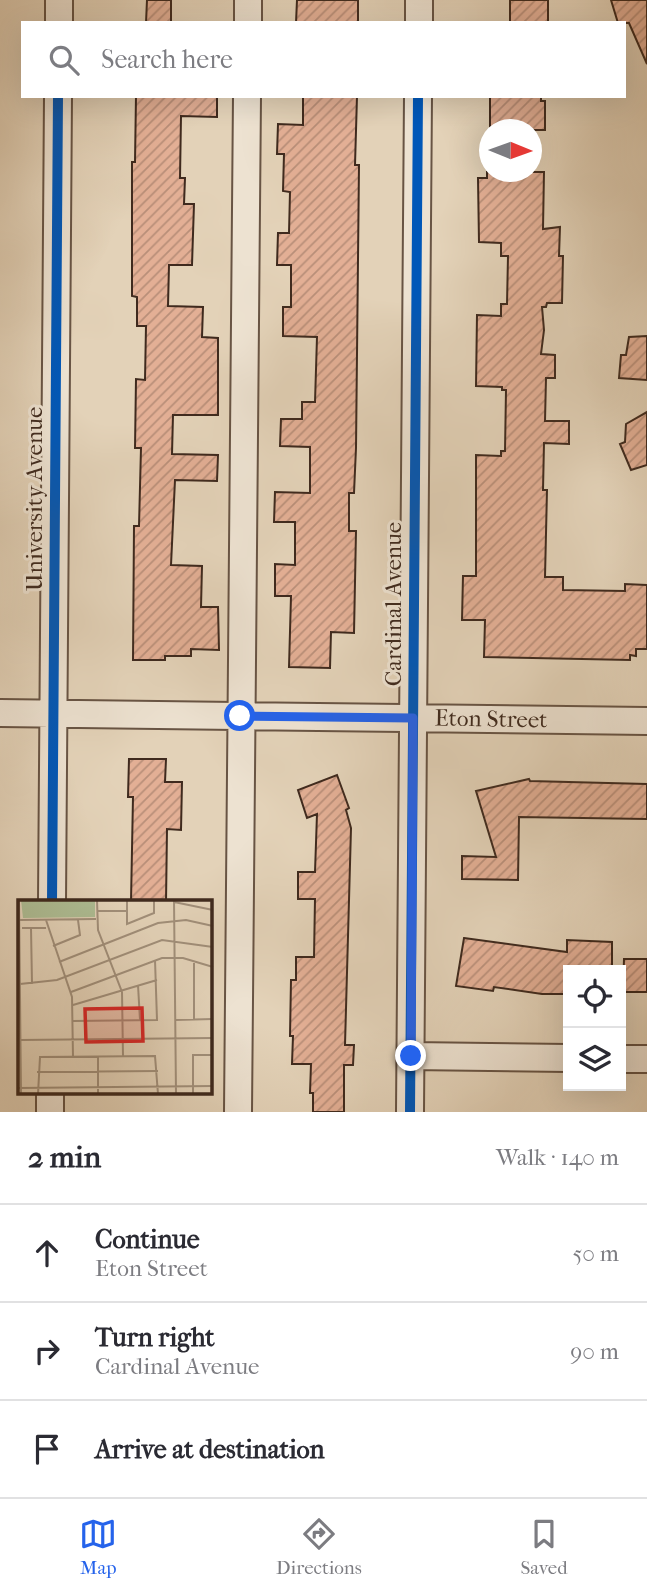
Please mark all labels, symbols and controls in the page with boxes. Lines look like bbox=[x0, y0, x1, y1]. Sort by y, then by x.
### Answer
search box bbox=[21, 21, 626, 98]
icon: search bbox=[45, 41, 83, 79]
text: Search here bbox=[101, 44, 233, 75]
north arrow bbox=[479, 119, 542, 182]
street label: University Avenue bbox=[21, 407, 48, 591]
street label: Cardinal Avenue bbox=[380, 522, 407, 686]
route start bbox=[224, 700, 255, 731]
street label: Eton Street bbox=[434, 705, 548, 733]
inset map bbox=[18, 900, 212, 1094]
map controls bbox=[563, 965, 626, 1091]
button: locate bbox=[563, 965, 626, 1028]
button: layers bbox=[563, 1028, 626, 1091]
route end bbox=[395, 1040, 426, 1071]
text: 2 min bbox=[28, 1140, 101, 1175]
text: Walk · 140 m bbox=[496, 1144, 619, 1171]
text: Continue bbox=[95, 1224, 200, 1255]
icon: ahead bbox=[28, 1234, 66, 1272]
text: 50 m bbox=[572, 1240, 619, 1267]
text: Eton Street bbox=[95, 1255, 208, 1282]
text: Turn right bbox=[95, 1322, 215, 1353]
icon: right bbox=[28, 1332, 66, 1370]
text: 90 m bbox=[570, 1338, 619, 1365]
text: Cardinal Avenue bbox=[95, 1353, 259, 1380]
icon: arrive bbox=[28, 1430, 66, 1468]
text: Arrive at destination bbox=[95, 1434, 325, 1465]
tab: Map bbox=[79, 1515, 117, 1579]
tab: Directions bbox=[276, 1515, 362, 1579]
tab: Saved bbox=[520, 1515, 568, 1579]

